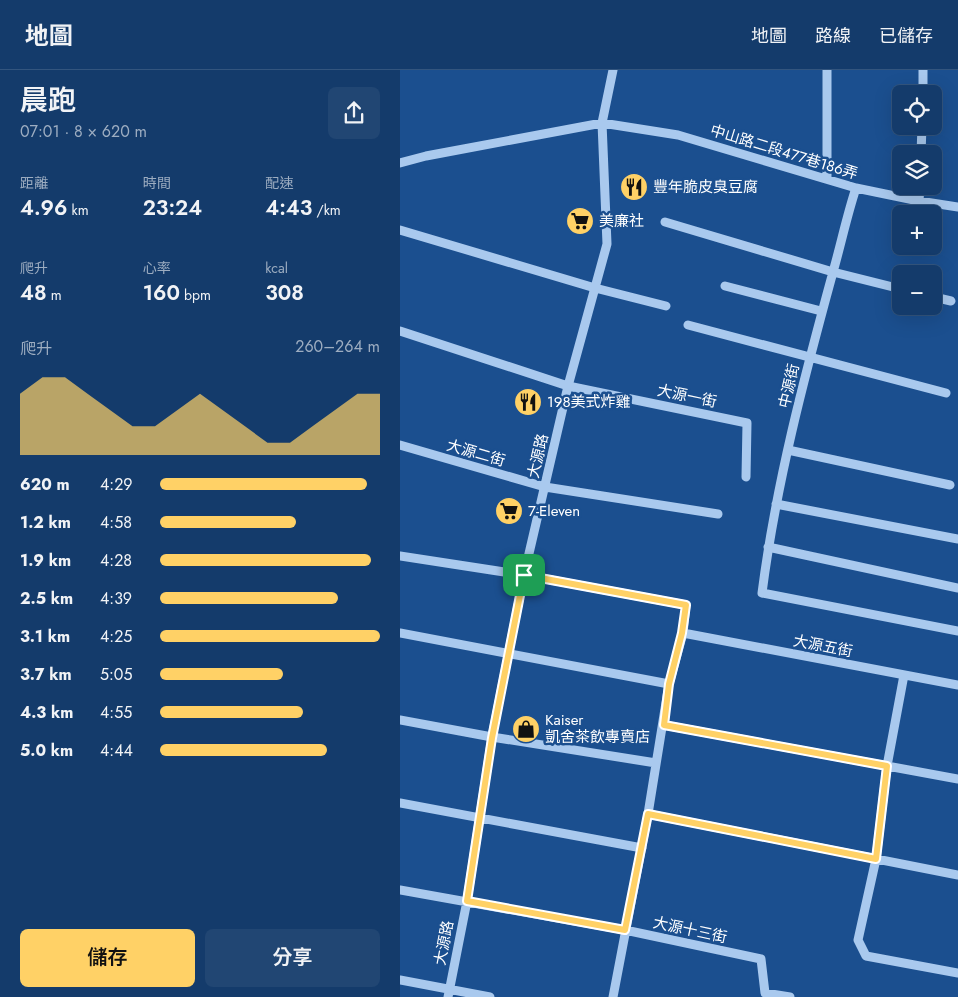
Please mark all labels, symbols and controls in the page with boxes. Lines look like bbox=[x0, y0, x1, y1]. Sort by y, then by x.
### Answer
text: 地圖 bbox=[25, 18, 73, 53]
text: 地圖 bbox=[751, 23, 787, 49]
text: 路線 bbox=[815, 23, 851, 49]
text: 已儲存 bbox=[879, 23, 933, 49]
text: 晨跑 bbox=[20, 80, 76, 121]
map controls bbox=[892, 85, 942, 315]
button: locate bbox=[892, 85, 942, 135]
button: share bbox=[328, 87, 380, 139]
street label: 中山路二段477巷186弄 bbox=[708, 119, 860, 185]
text: 07:01 · 8 × 620 m bbox=[20, 120, 147, 143]
button: layers bbox=[892, 145, 942, 195]
restaurant icon: 豐年脆皮臭豆腐 bbox=[619, 172, 649, 202]
text: 距離 bbox=[20, 173, 48, 193]
text: 時間 bbox=[143, 173, 171, 193]
text: 配速 bbox=[265, 173, 293, 193]
place label: 豐年脆皮臭豆腐 bbox=[653, 176, 758, 198]
text: 4.96 bbox=[20, 193, 67, 223]
text: 23:24 bbox=[143, 193, 202, 223]
text: 4:43 bbox=[265, 193, 312, 223]
text: km bbox=[67, 200, 89, 220]
text: /km bbox=[312, 200, 341, 220]
button: + bbox=[892, 205, 942, 255]
supermarket icon: 美廉社 bbox=[565, 206, 595, 236]
place label: 美廉社 bbox=[599, 210, 644, 232]
text: 爬升 bbox=[20, 258, 48, 278]
text: 心率 bbox=[143, 258, 171, 278]
text: kcal bbox=[265, 258, 288, 278]
button: − bbox=[892, 265, 942, 315]
text: 48 bbox=[20, 278, 47, 308]
text: 160 bbox=[143, 278, 180, 308]
text: 308 bbox=[265, 278, 304, 308]
text: m bbox=[47, 285, 62, 305]
text: bpm bbox=[180, 285, 211, 305]
text: 260–264 m bbox=[295, 335, 380, 358]
text: 爬升 bbox=[20, 337, 52, 360]
street label: 中源街 bbox=[773, 362, 805, 410]
street label: 大源一街 bbox=[655, 379, 719, 413]
restaurant icon: 198美式炸雞 bbox=[513, 387, 543, 417]
place label: 198美式炸雞 bbox=[547, 391, 631, 413]
street label: 大源路 bbox=[522, 432, 554, 480]
street label: 大源二街 bbox=[444, 434, 508, 472]
text: 620 m bbox=[20, 473, 70, 496]
text: 4:29 bbox=[100, 473, 132, 496]
supermarket icon: 7-Eleven bbox=[494, 496, 524, 526]
place label: 7-Eleven bbox=[528, 500, 580, 522]
text: 1.2 km bbox=[20, 511, 71, 534]
text: 4:58 bbox=[100, 511, 132, 534]
text: 1.9 km bbox=[20, 549, 71, 572]
text: 4:28 bbox=[100, 549, 132, 572]
pin bbox=[503, 554, 545, 596]
icon: arrive bbox=[510, 561, 538, 589]
text: 2.5 km bbox=[20, 587, 73, 610]
text: 4:39 bbox=[100, 587, 132, 610]
text: 3.1 km bbox=[20, 625, 70, 648]
text: 4:25 bbox=[100, 625, 132, 648]
street label: 大源五街 bbox=[791, 629, 855, 663]
text: 3.7 km bbox=[20, 663, 72, 686]
text: 5:05 bbox=[100, 663, 132, 686]
text: 4.3 km bbox=[20, 701, 73, 724]
text: 4:55 bbox=[100, 701, 132, 724]
place label: Kaiser 凱舍茶飲專賣店 bbox=[545, 709, 650, 748]
shop icon: Kaiser 凱舍茶飲專賣店 bbox=[511, 714, 541, 744]
text: 5.0 km bbox=[20, 739, 73, 762]
text: 4:44 bbox=[100, 739, 133, 762]
street label: 大源十三街 bbox=[651, 911, 729, 949]
street label: 大源路 bbox=[429, 919, 459, 967]
button: 儲存 bbox=[20, 929, 195, 987]
button: 分享 bbox=[205, 929, 380, 987]

